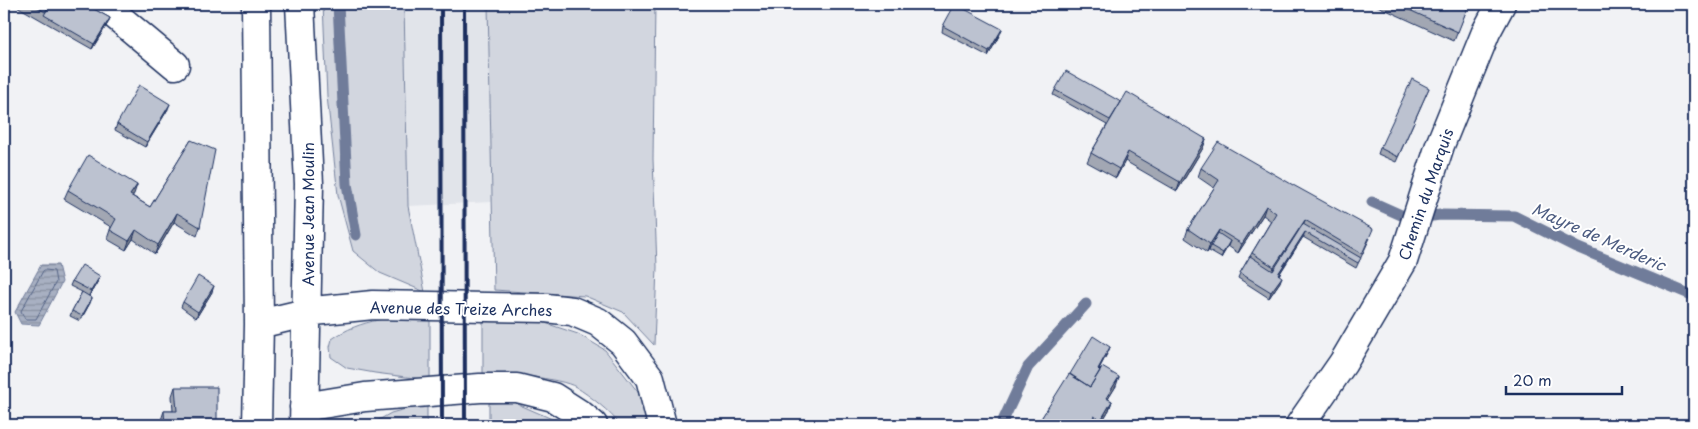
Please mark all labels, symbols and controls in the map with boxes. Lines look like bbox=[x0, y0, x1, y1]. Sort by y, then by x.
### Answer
street label: Chemin du Marquis bbox=[1392, 125, 1458, 263]
street label: Avenue Jean Moulin bbox=[296, 142, 319, 286]
water label: Mayre de Merderic bbox=[1528, 196, 1671, 277]
street label: Avenue des Treize Arches bbox=[370, 295, 553, 321]
scale bar bbox=[1506, 364, 1622, 396]
text: 20 m bbox=[1513, 368, 1552, 391]

